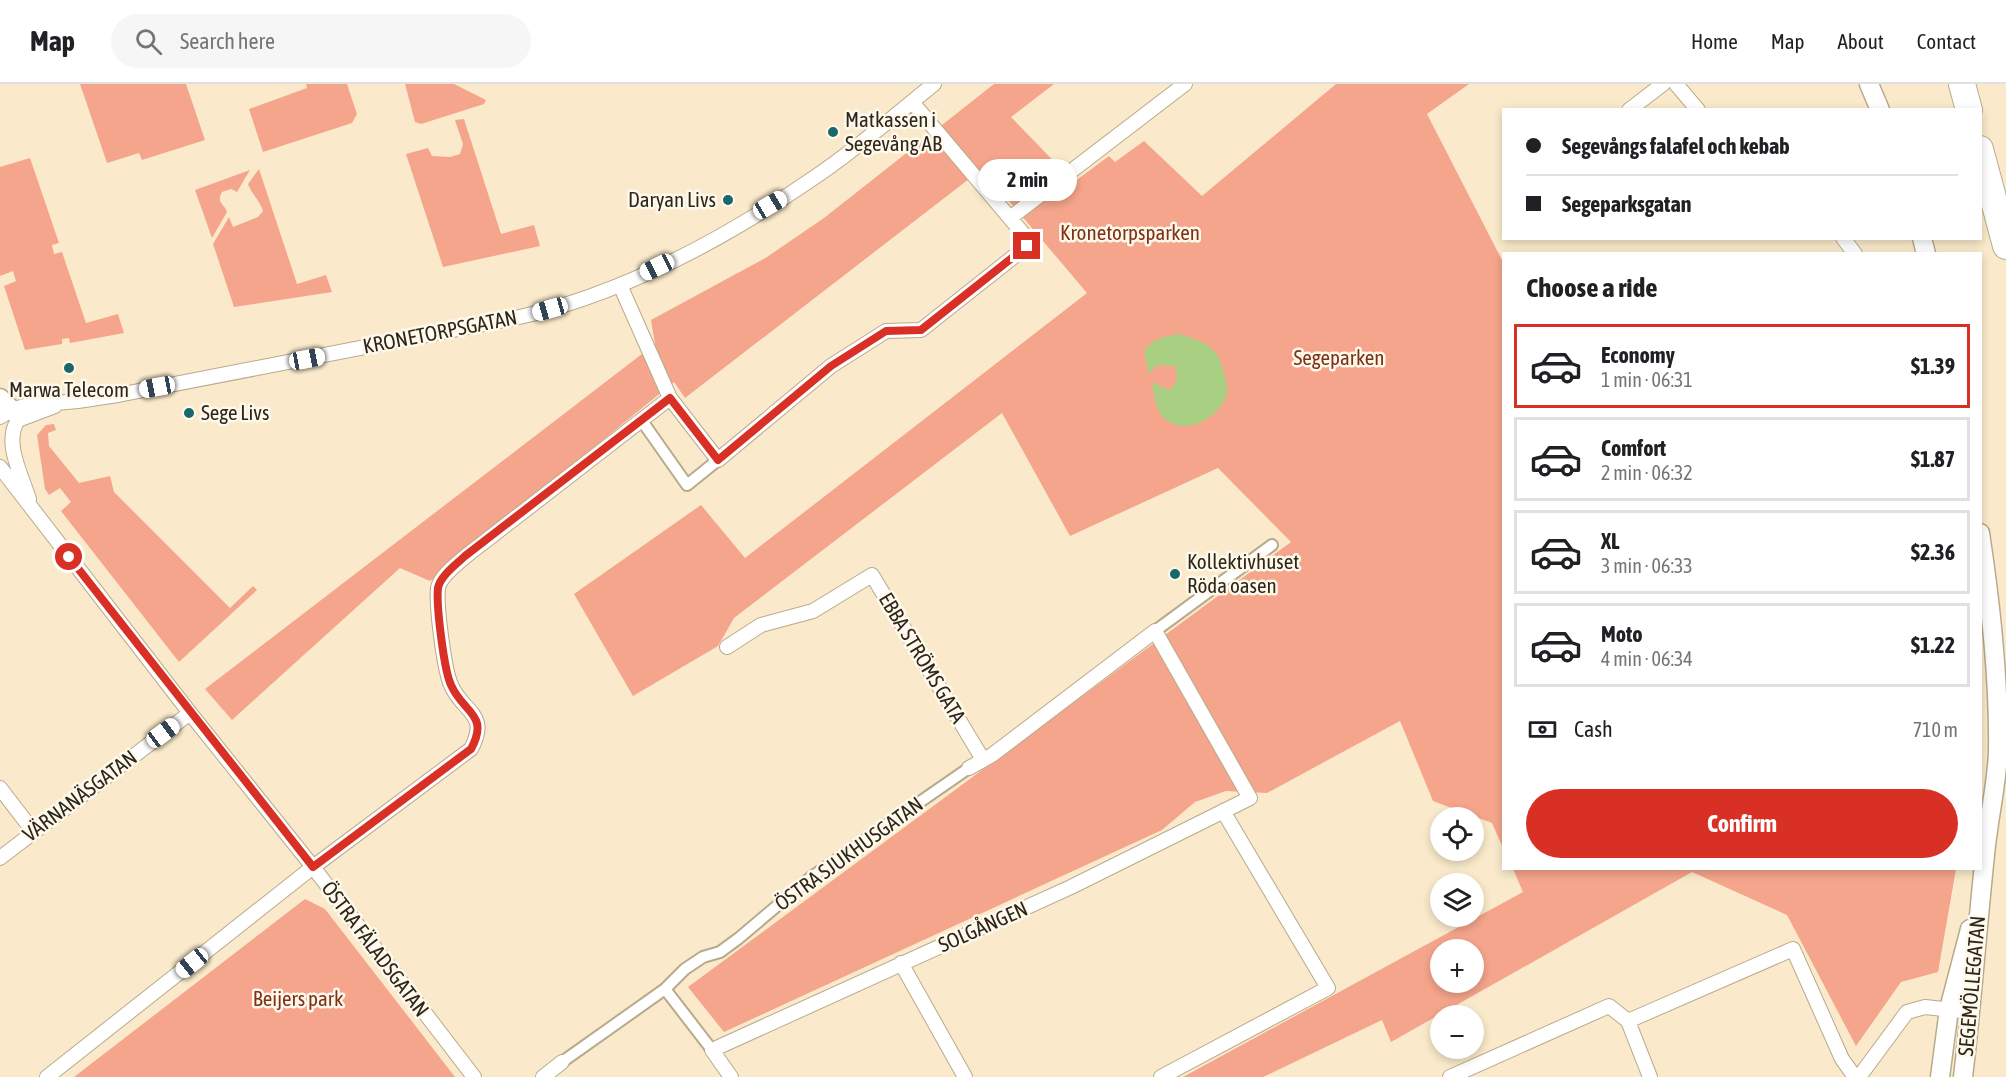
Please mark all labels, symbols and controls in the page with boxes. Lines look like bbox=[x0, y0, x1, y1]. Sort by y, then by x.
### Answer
search box bbox=[111, 14, 531, 68]
text: Map bbox=[30, 25, 75, 57]
icon: search bbox=[132, 25, 165, 58]
text: Search here bbox=[180, 28, 275, 54]
text: Home bbox=[1691, 29, 1738, 53]
text: Map bbox=[1771, 29, 1805, 53]
text: About bbox=[1838, 29, 1884, 53]
text: Contact bbox=[1917, 29, 1976, 53]
place label: Matkassen i Segevång AB bbox=[845, 107, 942, 155]
marker: Matkassen i Segevång AB bbox=[826, 125, 840, 139]
text: Segevångs falafel och kebab bbox=[1562, 133, 1790, 159]
callout: 2 min bbox=[978, 159, 1076, 201]
text: 2 min bbox=[1007, 168, 1048, 191]
place label: Daryan Livs bbox=[628, 187, 716, 211]
car bbox=[750, 188, 790, 222]
text: Segeparksgatan bbox=[1562, 191, 1691, 217]
marker: Daryan Livs bbox=[721, 193, 735, 207]
park label: Kronetorpsparken bbox=[1060, 220, 1200, 244]
route end bbox=[1013, 232, 1040, 259]
car bbox=[637, 251, 677, 283]
text: Choose a ride bbox=[1526, 272, 1658, 303]
car bbox=[530, 295, 570, 323]
street label: KRONETORPSGATAN bbox=[361, 304, 519, 358]
icon: car bbox=[1529, 339, 1583, 393]
text: Economy bbox=[1601, 342, 1675, 368]
park label: Segeparken bbox=[1294, 345, 1384, 369]
car bbox=[288, 347, 326, 371]
text: $1.39 bbox=[1911, 353, 1955, 379]
marker: Marwa Telecom bbox=[62, 361, 76, 375]
text: 1 min · 06:31 bbox=[1601, 368, 1693, 391]
car bbox=[138, 375, 176, 399]
place label: Marwa Telecom bbox=[9, 377, 129, 401]
place label: Sege Livs bbox=[201, 400, 269, 424]
marker: Sege Livs bbox=[182, 406, 196, 420]
icon: car bbox=[1529, 432, 1583, 486]
text: Comfort bbox=[1601, 435, 1666, 461]
text: $1.87 bbox=[1911, 446, 1955, 472]
text: 2 min · 06:32 bbox=[1601, 461, 1693, 484]
icon: car bbox=[1529, 525, 1583, 579]
text: XL bbox=[1601, 528, 1619, 554]
text: $2.36 bbox=[1911, 539, 1955, 565]
route start bbox=[55, 543, 82, 570]
place label: Kollektivhuset Röda oasen bbox=[1187, 549, 1299, 597]
text: 3 min · 06:33 bbox=[1601, 554, 1693, 577]
marker: Kollektivhuset Röda oasen bbox=[1168, 567, 1182, 581]
street label: EBBA STRÖMS GATA bbox=[875, 588, 972, 728]
icon: car bbox=[1529, 618, 1583, 672]
text: Moto bbox=[1601, 621, 1643, 647]
text: $1.22 bbox=[1911, 632, 1955, 658]
text: 4 min · 06:34 bbox=[1601, 647, 1693, 670]
icon: cash bbox=[1526, 713, 1559, 746]
car bbox=[143, 715, 183, 751]
text: Cash bbox=[1574, 716, 1613, 742]
text: 710 m bbox=[1913, 718, 1958, 741]
street label: VÄRNANÄSGATAN bbox=[18, 745, 141, 846]
button: Confirm bbox=[1526, 789, 1958, 858]
street label: ÖSTRA SJUKHUSGATAN bbox=[770, 791, 927, 915]
map controls bbox=[1430, 807, 1484, 1059]
button: locate bbox=[1430, 807, 1484, 861]
button: layers bbox=[1430, 873, 1484, 927]
street label: ÖSTRA FÄLADSGATAN bbox=[317, 876, 434, 1021]
street label: SOLGÅNGEN bbox=[934, 896, 1031, 956]
street label: SEGEMÖLLEGATAN bbox=[1953, 915, 1989, 1057]
button: + bbox=[1430, 939, 1484, 993]
car bbox=[172, 945, 212, 981]
park label: Beijers park bbox=[253, 986, 343, 1010]
button: − bbox=[1430, 1005, 1484, 1059]

